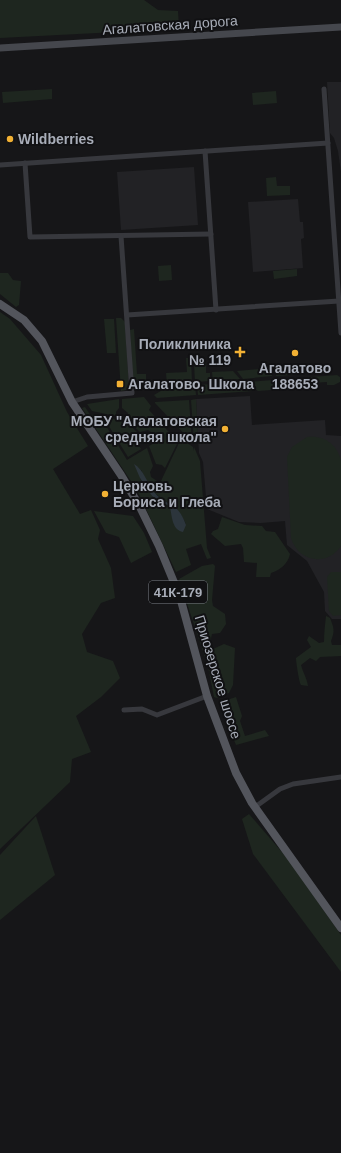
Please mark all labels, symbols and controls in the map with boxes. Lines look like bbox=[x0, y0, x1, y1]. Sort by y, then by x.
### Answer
street label: Агалатовская дорога bbox=[102, 12, 238, 38]
place label: Wildberries bbox=[18, 131, 94, 147]
marker: Wildberries bbox=[5, 134, 15, 144]
place label: Поликлиника № 119 bbox=[139, 336, 231, 368]
marker: Поликлиника № 119 bbox=[234, 346, 246, 358]
marker: Агалатово 188653 bbox=[290, 348, 300, 358]
place label: Агалатово 188653 bbox=[259, 360, 331, 392]
place label: Агалатово, Школа bbox=[128, 376, 254, 392]
marker: Агалатово, Школа bbox=[115, 379, 125, 389]
place label: МОБУ "Агалатовская средняя школа" bbox=[71, 413, 217, 445]
marker: МОБУ "Агалатовская средняя школа" bbox=[220, 424, 230, 434]
place label: Церковь Бориса и Глеба bbox=[113, 478, 221, 510]
marker: Церковь Бориса и Глеба bbox=[100, 489, 110, 499]
road number: 41К-179 bbox=[149, 581, 207, 603]
street label: Приозерское шоссе bbox=[192, 613, 245, 741]

